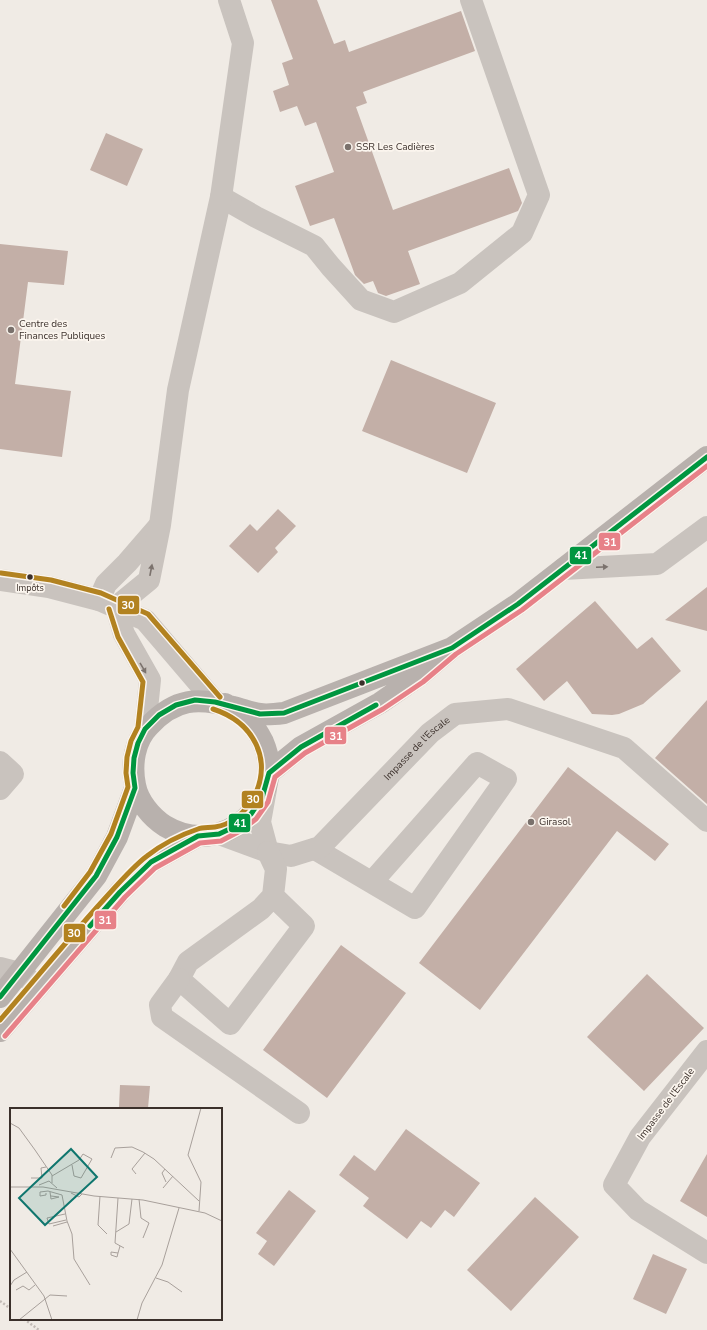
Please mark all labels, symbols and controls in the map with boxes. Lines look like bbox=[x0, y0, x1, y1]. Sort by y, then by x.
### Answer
place label: SSR Les Cadières bbox=[356, 140, 435, 154]
marker: SSR Les Cadières bbox=[343, 142, 353, 152]
place label: Centre des Finances Publiques bbox=[19, 317, 105, 343]
marker: Centre des Finances Publiques bbox=[6, 325, 16, 335]
line badge: 31 bbox=[598, 532, 621, 551]
text: 31 bbox=[603, 535, 617, 550]
line badge: 41 bbox=[569, 546, 592, 565]
text: 41 bbox=[574, 548, 588, 563]
one-way arrow bbox=[148, 564, 154, 576]
one-way arrow bbox=[596, 564, 609, 570]
marker: Impôts bbox=[25, 572, 35, 582]
place label: Impôts bbox=[16, 582, 44, 594]
line badge: 30 bbox=[117, 595, 140, 615]
text: 30 bbox=[121, 598, 135, 613]
one-way arrow bbox=[140, 662, 147, 674]
unlabelled marker bbox=[357, 678, 367, 688]
street label: Impasse de l'Escale bbox=[381, 713, 453, 784]
line badge: 31 bbox=[324, 726, 347, 745]
text: 31 bbox=[329, 729, 343, 744]
line badge: 30 bbox=[241, 790, 264, 809]
text: 30 bbox=[246, 792, 260, 807]
line badge: 41 bbox=[228, 813, 251, 833]
place label: Girasol bbox=[539, 815, 571, 829]
text: 41 bbox=[233, 816, 247, 831]
marker: Girasol bbox=[526, 817, 536, 827]
line badge: 31 bbox=[94, 910, 117, 930]
text: 31 bbox=[98, 913, 112, 928]
line badge: 30 bbox=[63, 923, 86, 943]
text: 30 bbox=[67, 926, 81, 941]
street label: Impasse de l'Escale bbox=[634, 1065, 698, 1143]
inset map bbox=[10, 1108, 222, 1320]

